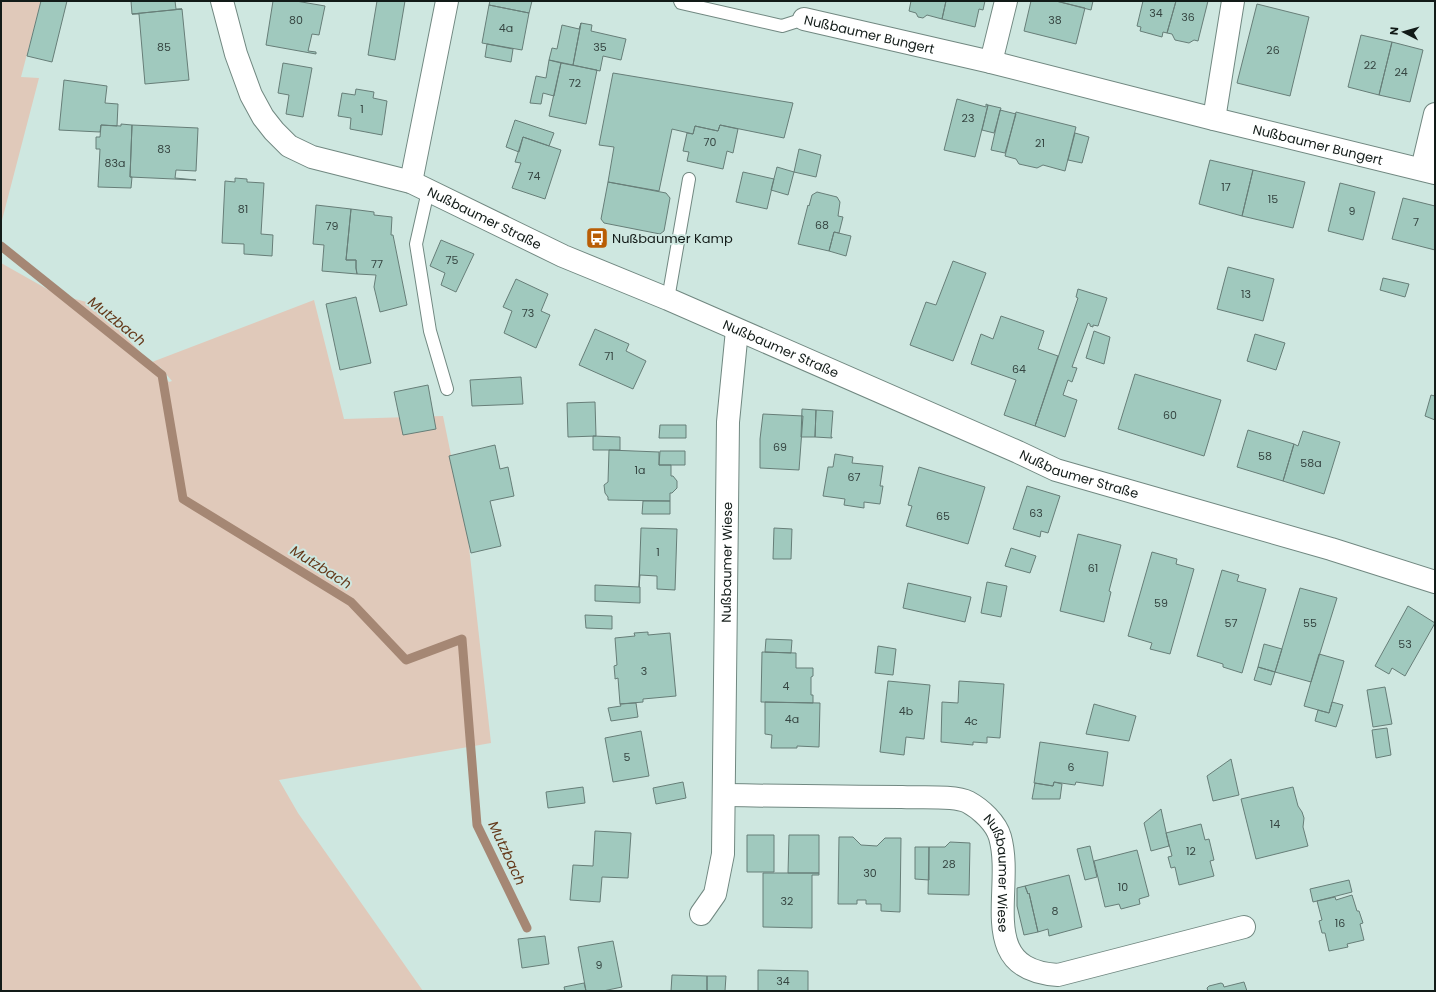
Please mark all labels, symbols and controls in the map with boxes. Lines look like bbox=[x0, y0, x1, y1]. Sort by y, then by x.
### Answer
house number: 34 bbox=[1149, 5, 1163, 21]
house number: 36 bbox=[1181, 9, 1195, 25]
street label: Nußbaumer Bungert bbox=[802, 10, 937, 58]
house number: 80 bbox=[289, 12, 303, 28]
house number: 38 bbox=[1048, 12, 1062, 28]
north arrow bbox=[1384, 12, 1424, 52]
house number: 4a bbox=[499, 20, 513, 36]
text: N bbox=[1386, 26, 1402, 36]
house number: 85 bbox=[157, 39, 171, 55]
house number: 35 bbox=[593, 39, 607, 55]
house number: 26 bbox=[1266, 42, 1280, 58]
house number: 22 bbox=[1364, 57, 1376, 73]
house number: 24 bbox=[1394, 64, 1408, 80]
house number: 72 bbox=[569, 75, 581, 91]
house number: 1 bbox=[360, 101, 364, 117]
house number: 23 bbox=[962, 110, 974, 126]
street label: Nußbaumer Bungert bbox=[1251, 119, 1385, 169]
house number: 70 bbox=[704, 134, 717, 150]
house number: 21 bbox=[1035, 135, 1045, 151]
house number: 83 bbox=[157, 141, 171, 157]
house number: 83a bbox=[105, 155, 125, 171]
house number: 74 bbox=[528, 168, 541, 184]
house number: 17 bbox=[1221, 179, 1231, 195]
street label: Nußbaumer Straße bbox=[424, 182, 545, 254]
house number: 15 bbox=[1268, 191, 1278, 207]
house number: 81 bbox=[238, 201, 248, 217]
house number: 9 bbox=[1349, 203, 1356, 219]
house number: 7 bbox=[1413, 214, 1419, 230]
house number: 68 bbox=[815, 217, 829, 233]
house number: 79 bbox=[326, 218, 339, 234]
bus stop icon: Nußbaumer Kamp bbox=[584, 225, 610, 251]
place label: Nußbaumer Kamp bbox=[612, 229, 733, 248]
house number: 75 bbox=[446, 252, 459, 268]
house number: 77 bbox=[371, 256, 383, 272]
house number: 13 bbox=[1241, 286, 1251, 302]
water label: Mutzbach bbox=[84, 292, 150, 350]
house number: 73 bbox=[522, 305, 534, 321]
street label: Nußbaumer Straße bbox=[720, 315, 842, 382]
house number: 71 bbox=[604, 348, 614, 364]
house number: 64 bbox=[1012, 361, 1026, 377]
house number: 60 bbox=[1163, 407, 1177, 423]
house number: 69 bbox=[773, 439, 787, 455]
street label: Nußbaumer Straße bbox=[1017, 445, 1141, 503]
house number: 58 bbox=[1258, 448, 1272, 464]
house number: 58a bbox=[1300, 455, 1322, 471]
house number: 1a bbox=[635, 462, 645, 478]
house number: 67 bbox=[848, 469, 861, 485]
street label: Nußbaumer Wiese bbox=[716, 502, 737, 623]
house number: 63 bbox=[1029, 505, 1043, 521]
house number: 65 bbox=[936, 508, 950, 524]
water label: Mutzbach bbox=[286, 540, 356, 594]
house number: 1 bbox=[656, 544, 660, 560]
house number: 61 bbox=[1088, 560, 1098, 576]
house number: 59 bbox=[1154, 595, 1168, 611]
house number: 57 bbox=[1225, 615, 1237, 631]
house number: 55 bbox=[1303, 615, 1317, 631]
house number: 53 bbox=[1398, 636, 1412, 652]
house number: 3 bbox=[641, 663, 647, 679]
house number: 4 bbox=[783, 678, 790, 694]
house number: 4b bbox=[899, 703, 913, 719]
house number: 4a bbox=[785, 711, 799, 727]
house number: 4c bbox=[964, 713, 978, 729]
house number: 5 bbox=[624, 749, 631, 765]
house number: 6 bbox=[1068, 759, 1075, 775]
street label: Nußbaumer Wiese bbox=[979, 809, 1013, 933]
house number: 14 bbox=[1270, 816, 1280, 832]
water label: Mutzbach bbox=[483, 818, 531, 888]
house number: 12 bbox=[1186, 843, 1196, 859]
house number: 28 bbox=[942, 856, 956, 872]
house number: 30 bbox=[863, 865, 877, 881]
house number: 10 bbox=[1118, 879, 1128, 895]
house number: 32 bbox=[781, 893, 793, 909]
house number: 8 bbox=[1052, 903, 1059, 919]
house number: 16 bbox=[1335, 915, 1345, 931]
house number: 9 bbox=[596, 957, 603, 973]
house number: 34 bbox=[776, 973, 790, 989]

